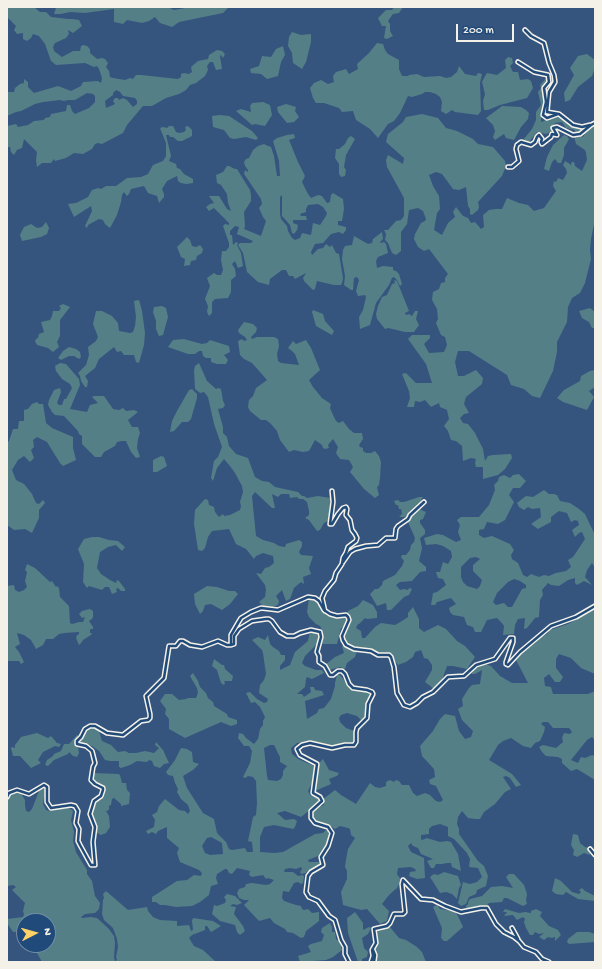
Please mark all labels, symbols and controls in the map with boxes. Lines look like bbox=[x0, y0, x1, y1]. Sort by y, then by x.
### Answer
scale bar bbox=[458, 16, 516, 42]
text: 200 m bbox=[463, 24, 494, 38]
north arrow bbox=[16, 913, 56, 953]
text: N bbox=[41, 928, 53, 936]

